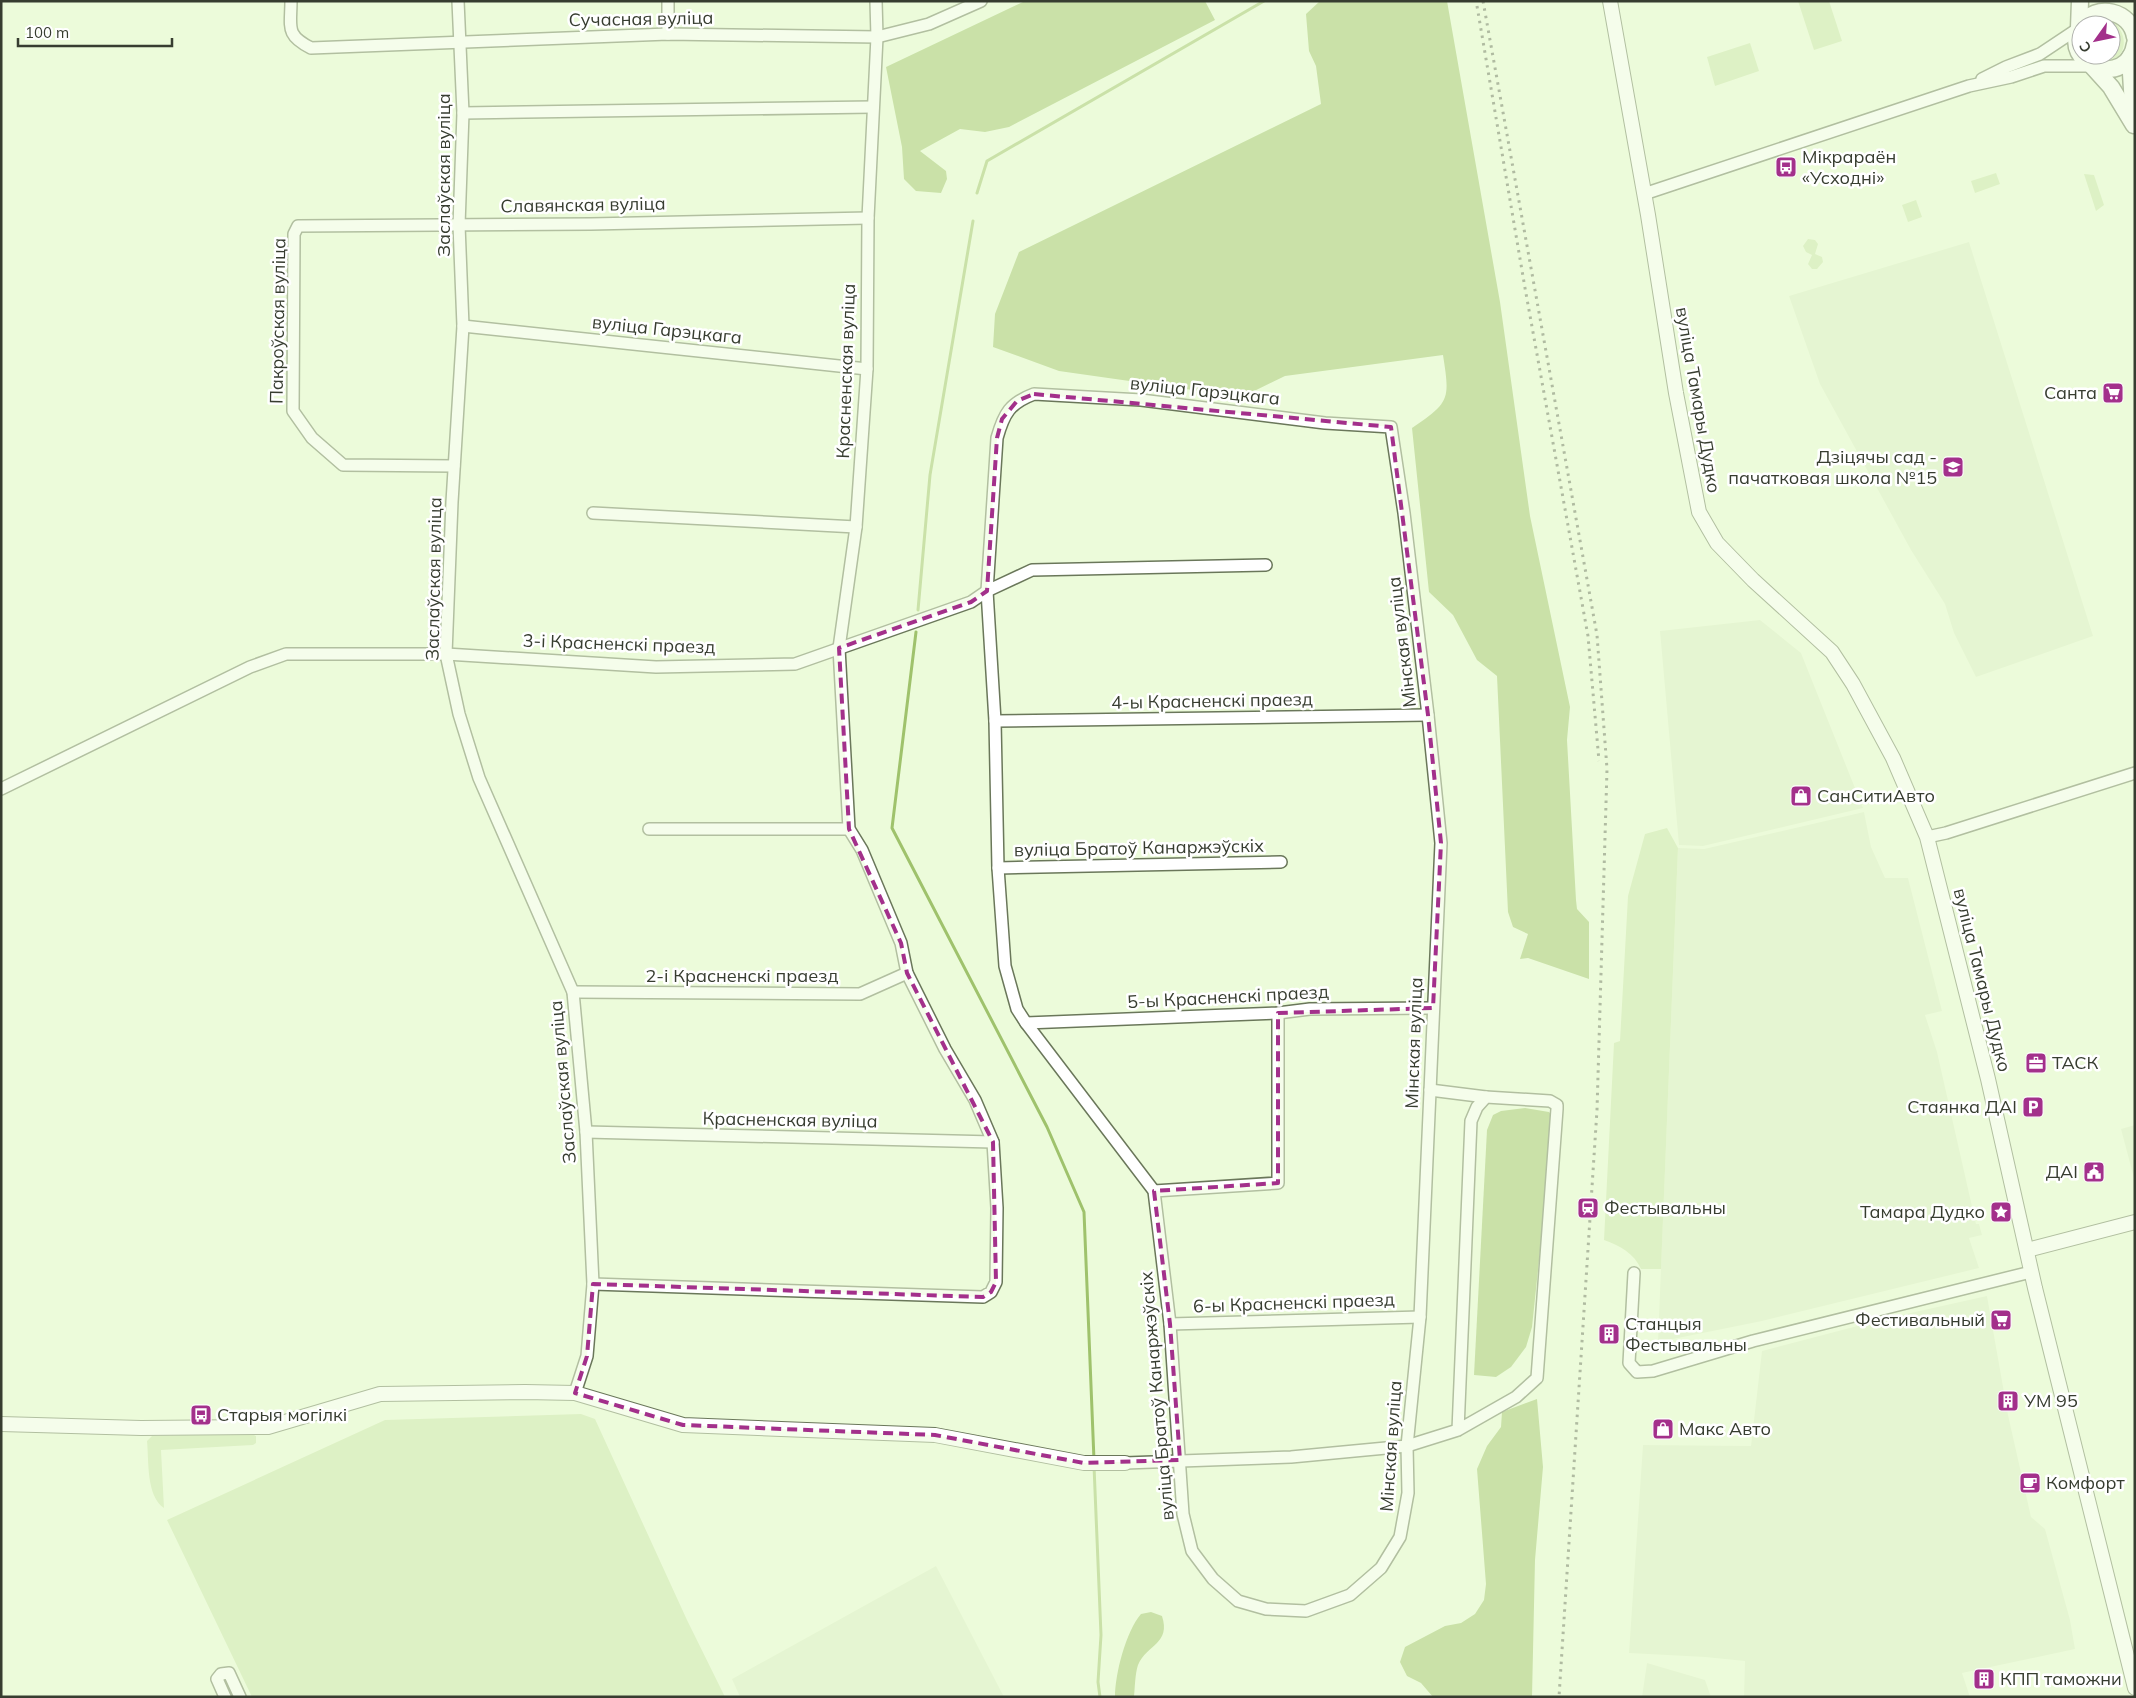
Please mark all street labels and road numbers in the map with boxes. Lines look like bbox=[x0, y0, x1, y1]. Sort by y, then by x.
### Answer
street label: Сучасная вуліца bbox=[569, 6, 713, 31]
street label: Заслаўская вуліца bbox=[432, 93, 455, 257]
street label: Славянская вуліца bbox=[500, 192, 666, 217]
street label: Пакроўская вуліца bbox=[265, 238, 290, 404]
street label: Красненская вуліца bbox=[831, 283, 860, 459]
street label: вуліца Тамары Дудко bbox=[1671, 305, 1726, 495]
street label: вуліца Гарэцкага bbox=[591, 310, 743, 349]
street label: вуліца Гарэцкага bbox=[1129, 371, 1281, 410]
street label: Заслаўская вуліца bbox=[421, 497, 446, 661]
street label: Мінская вуліца bbox=[1382, 576, 1421, 709]
street label: 3-і Красненскі праезд bbox=[522, 629, 716, 658]
street label: 4-ы Красненскі праезд bbox=[1111, 687, 1313, 714]
street label: вуліца Братоў Канаржэўскіх bbox=[1014, 834, 1264, 861]
street label: вуліца Тамары Дудко bbox=[1949, 886, 2016, 1074]
street label: 2-і Красненскі праезд bbox=[646, 964, 838, 987]
street label: Мінская вуліца bbox=[1400, 977, 1427, 1109]
street label: 5-ы Красненскі праезд bbox=[1127, 980, 1329, 1013]
street label: Заслаўская вуліца bbox=[544, 1000, 581, 1165]
street label: Красненская вуліца bbox=[702, 1106, 878, 1133]
street label: вуліца Братоў Канаржэўскіх bbox=[1134, 1270, 1179, 1522]
street label: 6-ы Красненскі праезд bbox=[1193, 1287, 1395, 1318]
street label: Мінская вуліца bbox=[1374, 1380, 1407, 1512]

